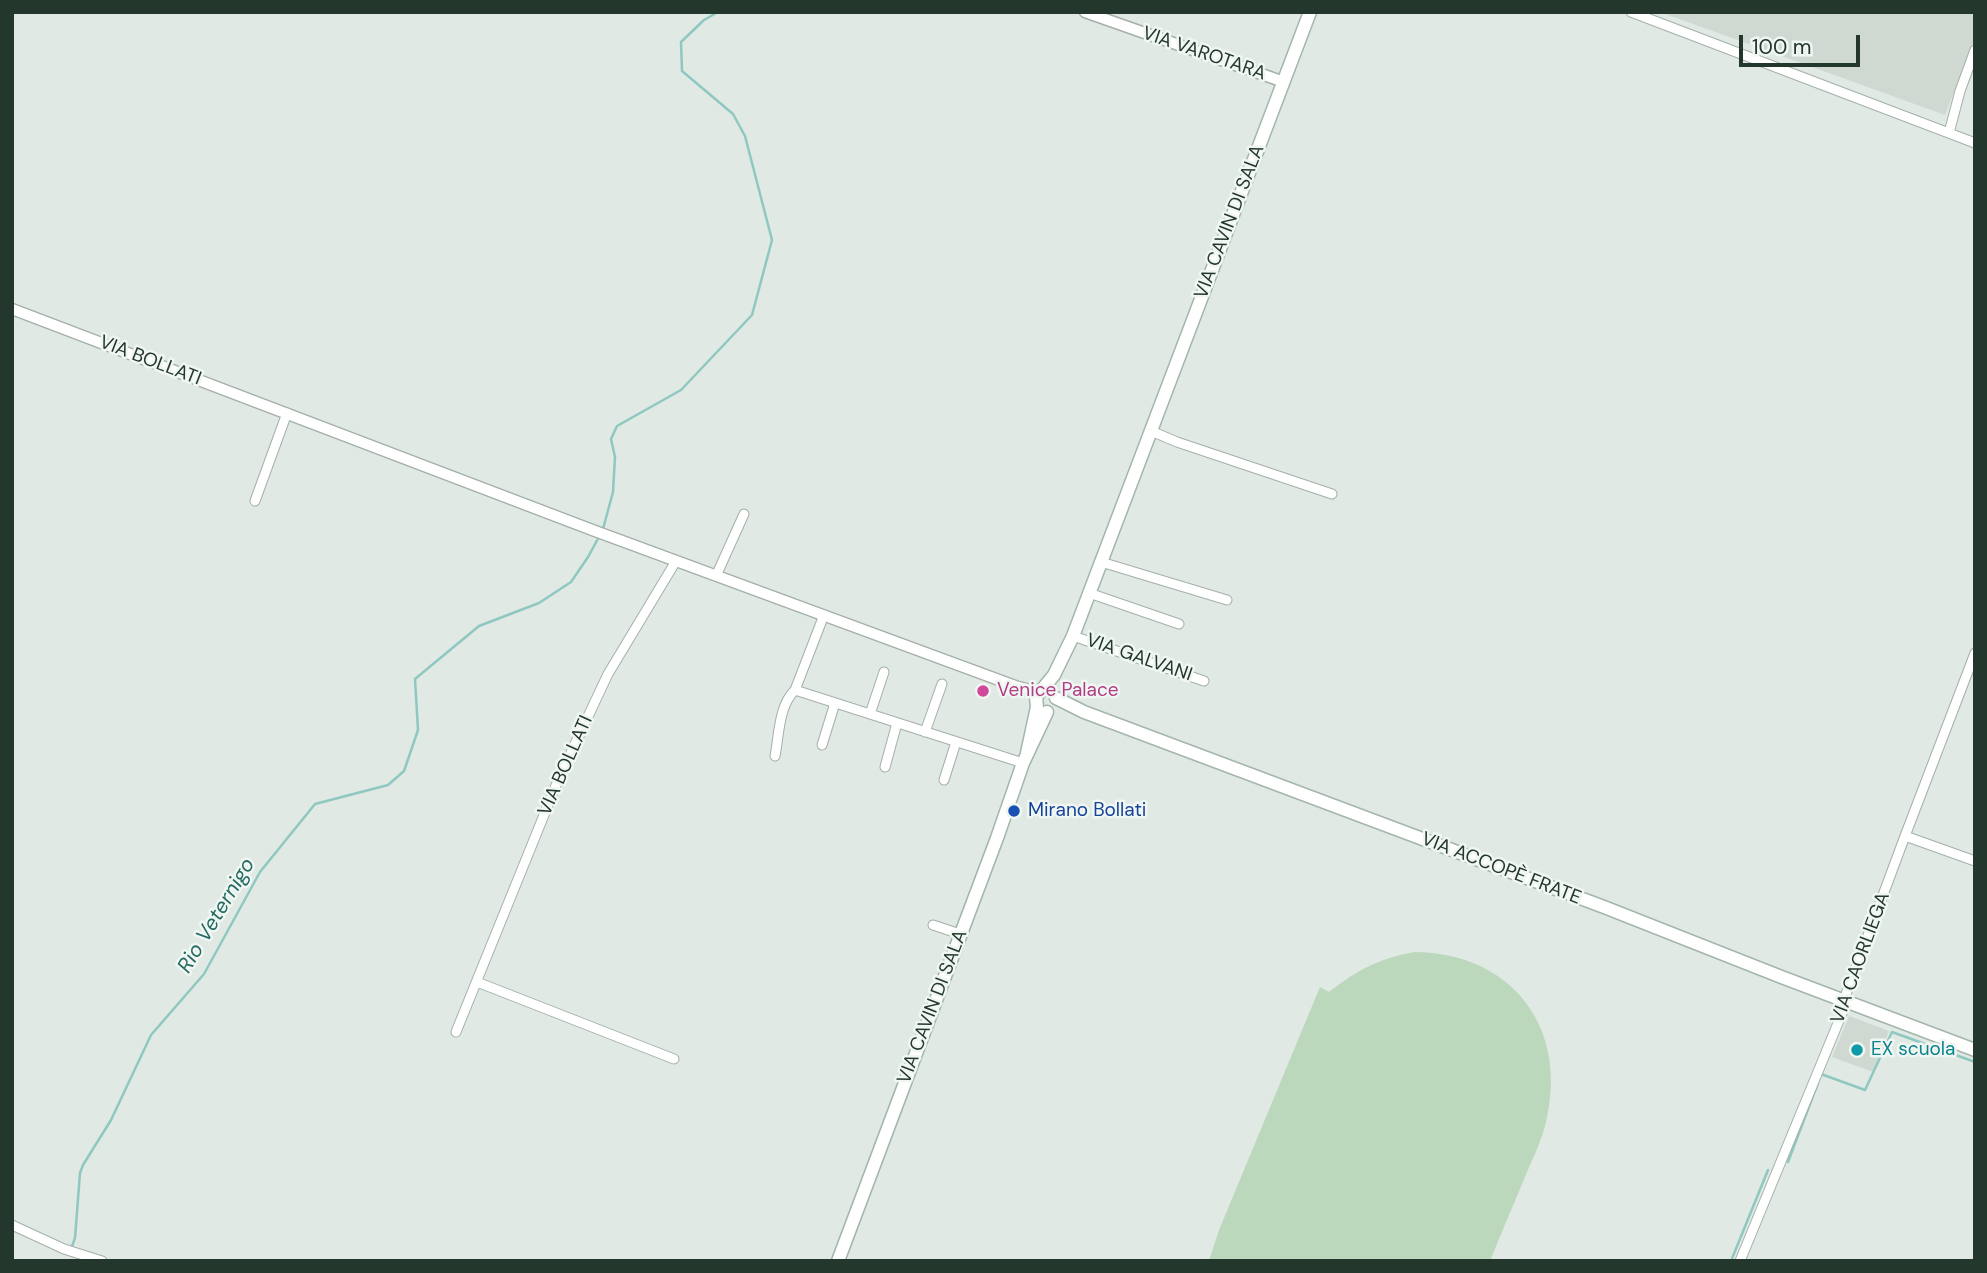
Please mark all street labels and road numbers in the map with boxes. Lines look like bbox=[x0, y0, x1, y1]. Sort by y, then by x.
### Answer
street label: VIA VAROTARA bbox=[1139, 22, 1269, 86]
street label: VIA CAVIN DI SALA bbox=[1190, 142, 1270, 302]
street label: VIA BOLLATI bbox=[96, 331, 204, 391]
street label: VIA GALVANI bbox=[1083, 629, 1195, 687]
street label: VIA BOLLATI bbox=[534, 712, 598, 820]
street label: VIA ACCOPÈ FRATE bbox=[1418, 828, 1584, 910]
street label: VIA CAORLIEGA bbox=[1827, 889, 1895, 1027]
street label: VIA CAVIN DI SALA bbox=[893, 927, 973, 1087]

